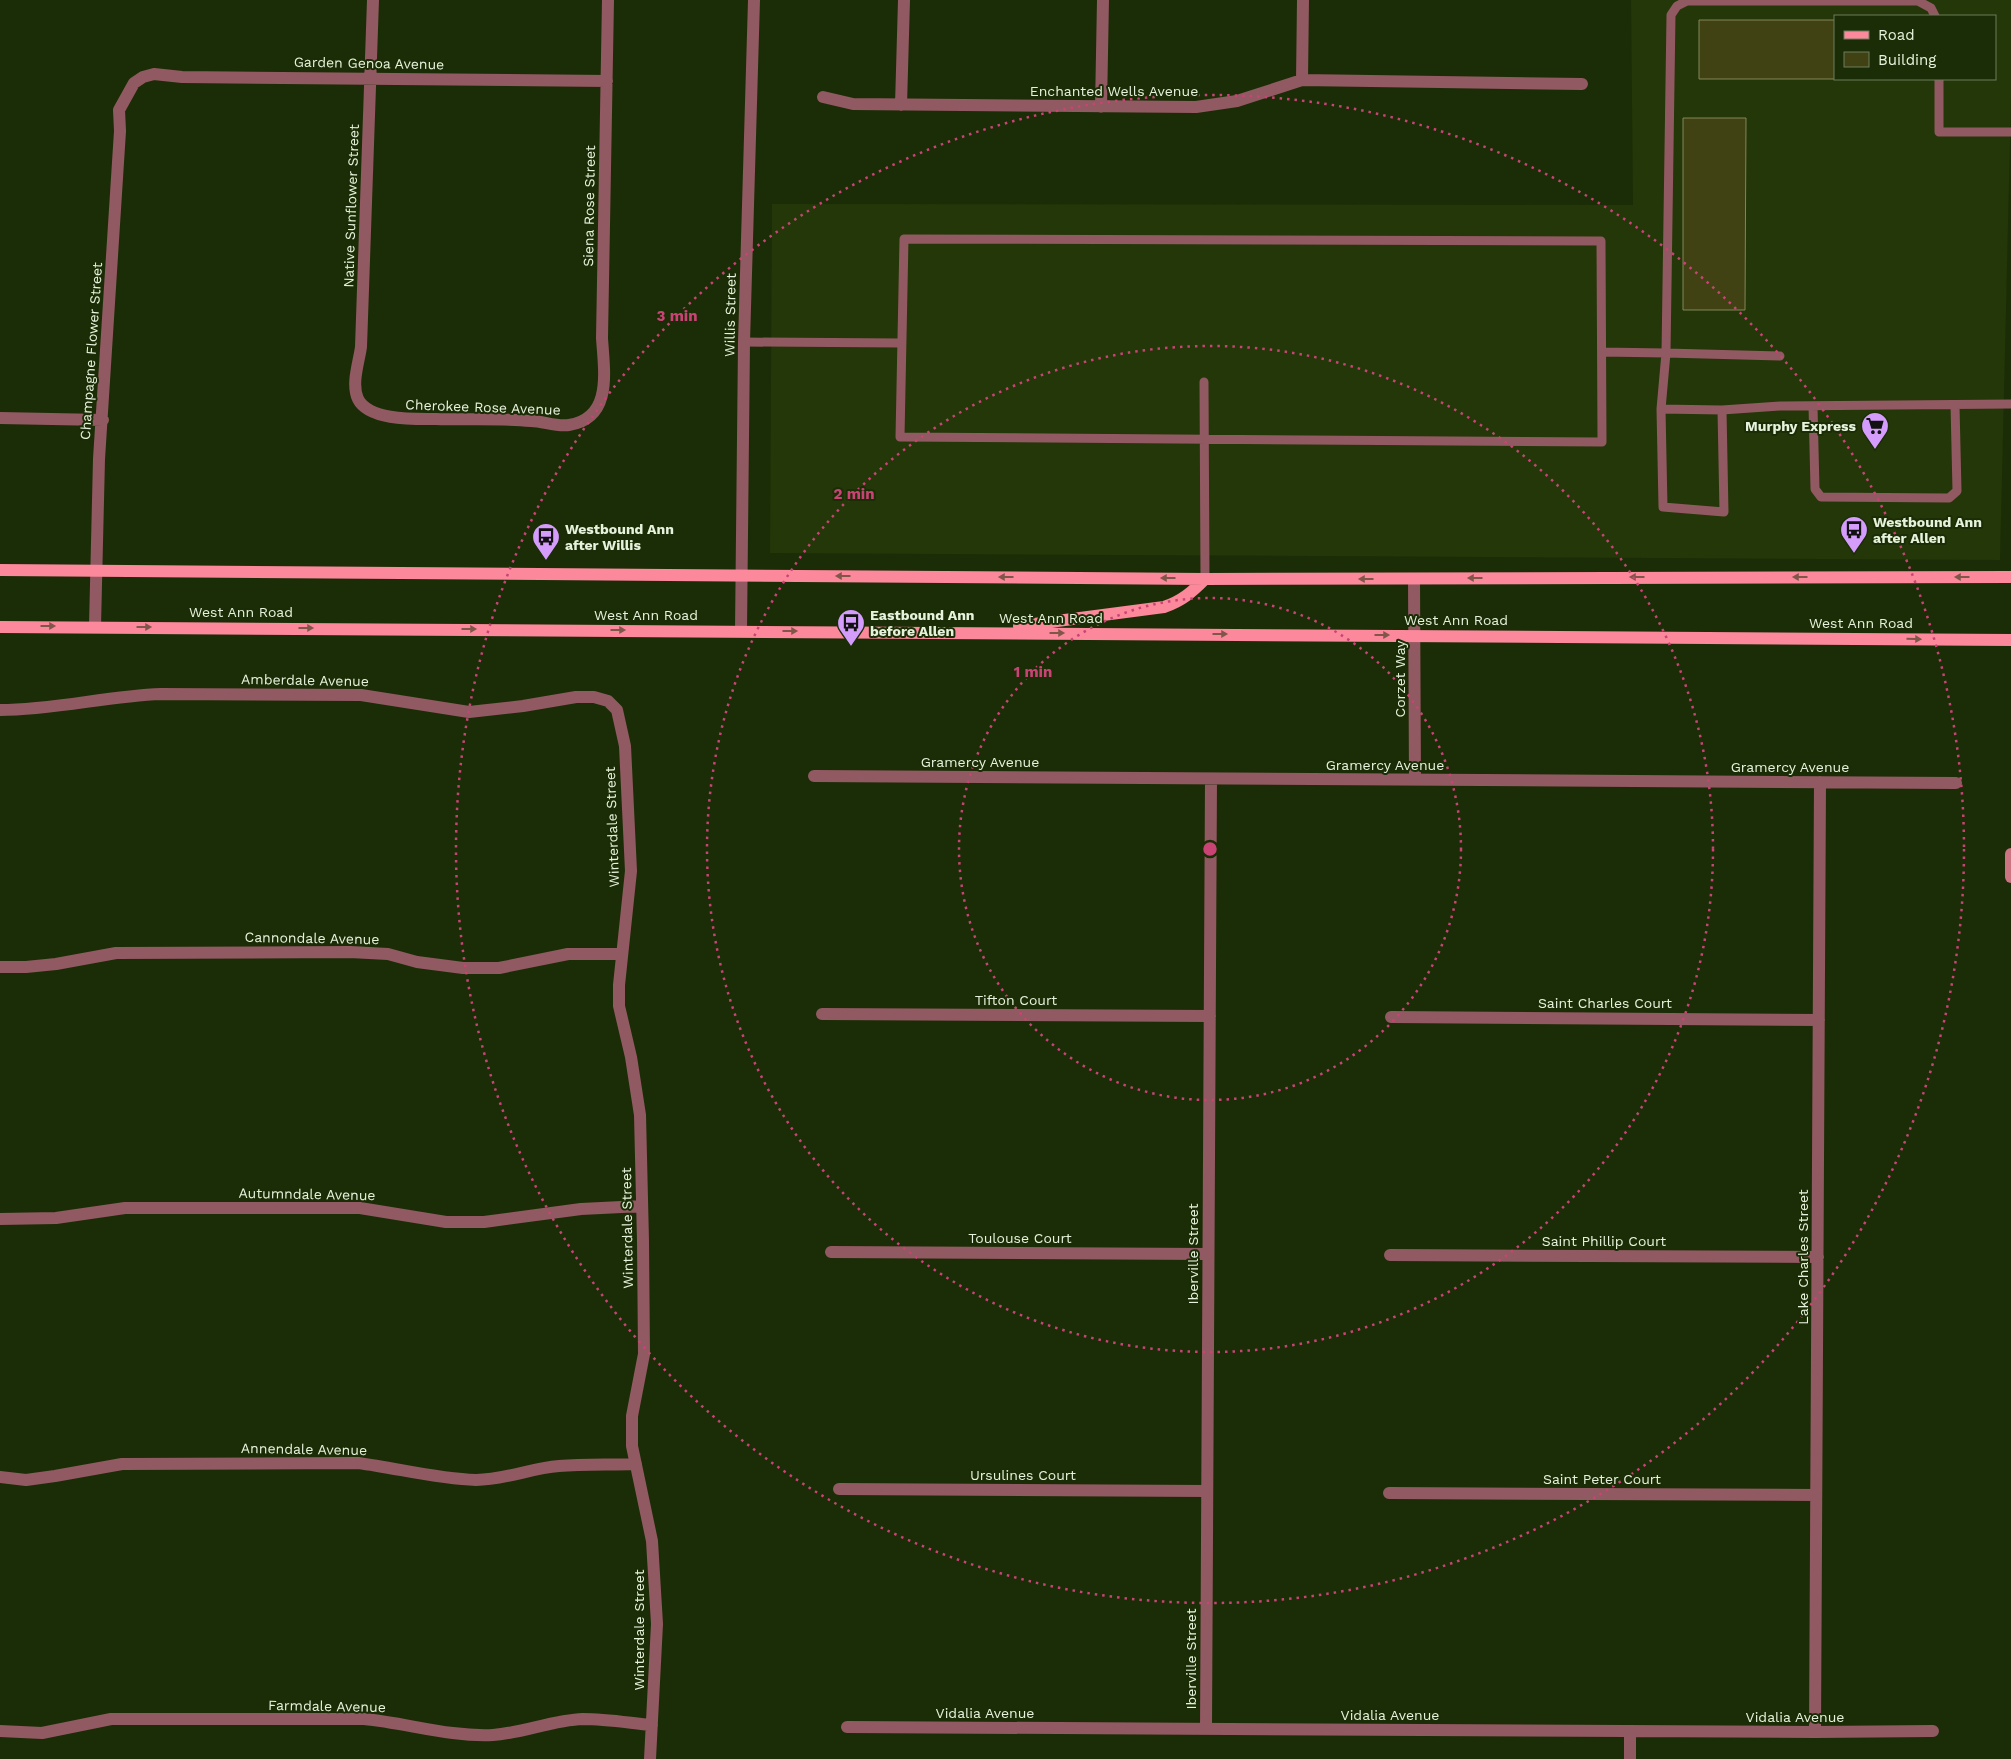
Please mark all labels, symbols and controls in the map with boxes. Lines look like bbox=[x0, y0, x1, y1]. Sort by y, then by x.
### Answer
legend bbox=[1834, 15, 1996, 80]
text: Road bbox=[1878, 26, 1915, 44]
text: Building bbox=[1878, 51, 1936, 69]
street label: Garden Genoa Avenue bbox=[294, 54, 444, 72]
street label: Enchanted Wells Avenue bbox=[1030, 83, 1198, 99]
street label: Native Sunflower Street bbox=[340, 124, 362, 288]
street label: Siena Rose Street bbox=[580, 145, 598, 267]
street label: Champagne Flower Street bbox=[77, 261, 105, 440]
street label: Willis Street bbox=[721, 273, 739, 357]
text: 3 min bbox=[657, 307, 697, 325]
street label: Cherokee Rose Avenue bbox=[405, 396, 561, 418]
supermarket icon: Murphy Express bbox=[1860, 411, 1890, 450]
place label: Murphy Express bbox=[1745, 418, 1857, 434]
text: 2 min bbox=[833, 485, 875, 503]
place label: Westbound Ann after Allen bbox=[1873, 514, 1982, 546]
bus stop icon: Westbound Ann after Allen bbox=[1839, 515, 1869, 554]
place label: Westbound Ann after Willis bbox=[565, 521, 674, 553]
bus stop icon: Westbound Ann after Willis bbox=[531, 522, 561, 561]
one-way arrow bbox=[835, 572, 851, 580]
one-way arrow bbox=[997, 573, 1013, 581]
one-way arrow bbox=[1792, 573, 1808, 581]
one-way arrow bbox=[1954, 573, 1970, 581]
one-way arrow bbox=[1160, 574, 1176, 582]
one-way arrow bbox=[1467, 574, 1483, 582]
one-way arrow bbox=[1629, 574, 1645, 582]
one-way arrow bbox=[1357, 575, 1373, 583]
street label: West Ann Road bbox=[189, 604, 293, 620]
street label: West Ann Road bbox=[594, 607, 698, 623]
place label: Eastbound Ann before Allen bbox=[870, 607, 975, 639]
bus stop icon: Eastbound Ann before Allen bbox=[836, 608, 866, 647]
street label: West Ann Road bbox=[999, 610, 1103, 626]
street label: West Ann Road bbox=[1404, 612, 1508, 628]
street label: West Ann Road bbox=[1809, 615, 1913, 631]
one-way arrow bbox=[40, 622, 56, 630]
one-way arrow bbox=[136, 623, 152, 631]
one-way arrow bbox=[299, 624, 315, 632]
one-way arrow bbox=[461, 625, 477, 633]
one-way arrow bbox=[611, 626, 627, 634]
one-way arrow bbox=[782, 627, 798, 635]
one-way arrow bbox=[1049, 629, 1065, 637]
one-way arrow bbox=[1212, 630, 1228, 638]
one-way arrow bbox=[1374, 631, 1390, 639]
one-way arrow bbox=[1906, 635, 1922, 643]
street label: Corzet Way bbox=[1392, 640, 1408, 717]
text: 1 min bbox=[1014, 663, 1052, 681]
street label: Amberdale Avenue bbox=[241, 671, 369, 689]
street label: Gramercy Avenue bbox=[921, 754, 1039, 770]
street label: Gramercy Avenue bbox=[1326, 757, 1444, 773]
street label: Gramercy Avenue bbox=[1731, 759, 1849, 775]
street label: Winterdale Street bbox=[602, 766, 622, 888]
centre of rings bbox=[1201, 840, 1219, 858]
street label: Cannondale Avenue bbox=[245, 929, 379, 947]
street label: Tifton Court bbox=[975, 992, 1057, 1008]
street label: Saint Charles Court bbox=[1538, 995, 1672, 1011]
street label: Winterdale Street bbox=[618, 1167, 636, 1289]
street label: Autumndale Avenue bbox=[238, 1185, 376, 1203]
street label: Lake Charles Street bbox=[1795, 1189, 1811, 1325]
street label: Iberville Street bbox=[1185, 1203, 1201, 1305]
street label: Toulouse Court bbox=[968, 1230, 1072, 1246]
street label: Saint Phillip Court bbox=[1542, 1233, 1666, 1249]
street label: Annendale Avenue bbox=[241, 1440, 367, 1458]
street label: Ursulines Court bbox=[970, 1467, 1076, 1483]
street label: Saint Peter Court bbox=[1543, 1471, 1661, 1487]
street label: Winterdale Street bbox=[631, 1569, 647, 1691]
street label: Iberville Street bbox=[1183, 1608, 1199, 1710]
street label: Farmdale Avenue bbox=[268, 1697, 386, 1715]
street label: Vidalia Avenue bbox=[936, 1705, 1034, 1721]
street label: Vidalia Avenue bbox=[1341, 1707, 1439, 1723]
street label: Vidalia Avenue bbox=[1746, 1709, 1844, 1725]

